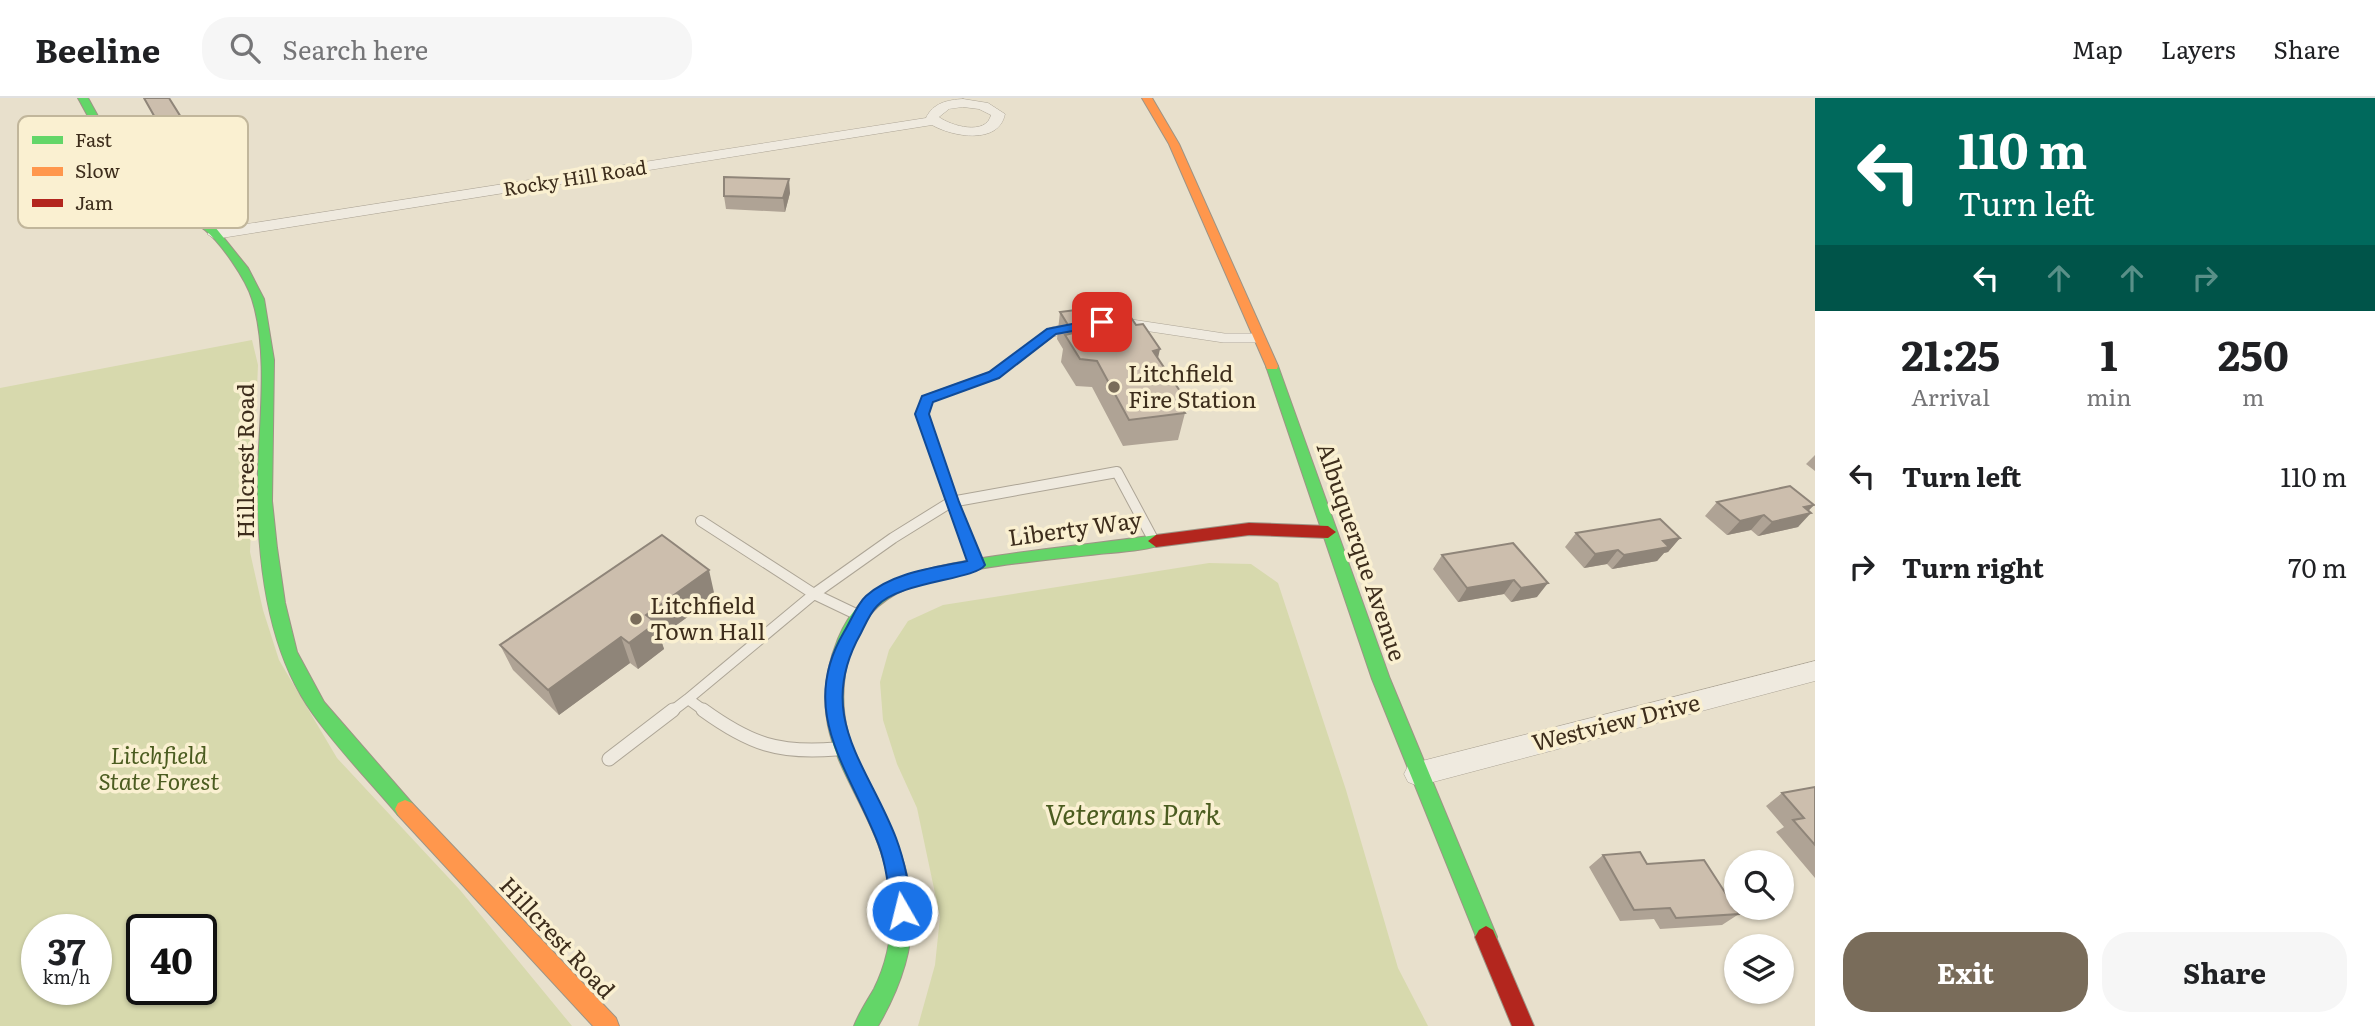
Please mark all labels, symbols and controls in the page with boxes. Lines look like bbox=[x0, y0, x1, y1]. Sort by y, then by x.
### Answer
search box bbox=[202, 17, 692, 80]
text: Beeline bbox=[35, 24, 160, 73]
icon: search bbox=[226, 29, 264, 67]
text: Search here bbox=[282, 29, 428, 68]
text: Map bbox=[2072, 31, 2123, 66]
text: Layers bbox=[2161, 31, 2235, 66]
text: Share bbox=[2273, 31, 2340, 66]
text: 110 m bbox=[1958, 111, 2087, 184]
legend bbox=[18, 116, 248, 228]
text: Fast bbox=[75, 125, 112, 153]
icon: left bbox=[1843, 126, 1934, 217]
street label: Rocky Hill Road bbox=[501, 152, 649, 202]
text: Slow bbox=[75, 156, 120, 184]
text: Turn left bbox=[1958, 178, 2095, 226]
text: Jam bbox=[75, 188, 113, 216]
icon: left bbox=[1967, 259, 2005, 297]
icon: ahead bbox=[2040, 259, 2078, 297]
icon: ahead bbox=[2113, 259, 2151, 297]
icon: right bbox=[2186, 259, 2224, 297]
pin bbox=[1072, 292, 1132, 352]
icon: arrive bbox=[1083, 303, 1121, 341]
text: 21:25 bbox=[1901, 322, 2000, 384]
text: 1 bbox=[2100, 322, 2118, 384]
text: 250 bbox=[2218, 322, 2289, 384]
place label: Litchfield Fire Station bbox=[1128, 355, 1257, 415]
marker: Litchfield Fire Station bbox=[1106, 379, 1122, 395]
text: Arrival bbox=[1911, 379, 1990, 413]
text: min bbox=[2086, 379, 2131, 413]
text: m bbox=[2242, 379, 2264, 413]
street label: Hillcrest Road bbox=[227, 383, 261, 539]
street label: Albuquerque Avenue bbox=[1310, 438, 1416, 665]
text: Turn left bbox=[1902, 456, 2021, 495]
text: 110 m bbox=[2280, 456, 2347, 495]
icon: left bbox=[1843, 457, 1881, 495]
street label: Liberty Way bbox=[1006, 501, 1144, 553]
text: Turn right bbox=[1902, 547, 2044, 586]
text: 70 m bbox=[2288, 547, 2347, 586]
icon: right bbox=[1843, 548, 1881, 586]
place label: Litchfield Town Hall bbox=[650, 587, 766, 647]
marker: Litchfield Town Hall bbox=[628, 611, 644, 627]
street label: Westview Drive bbox=[1528, 684, 1703, 758]
park label: Litchfield State Forest bbox=[98, 737, 220, 797]
park label: Veterans Park bbox=[1045, 792, 1221, 834]
map controls bbox=[1724, 850, 1794, 1004]
button: search bbox=[1724, 850, 1794, 920]
street label: Hillcrest Road bbox=[493, 868, 624, 1005]
position arrow bbox=[865, 874, 939, 948]
speed limit sign: 40 bbox=[126, 914, 217, 1005]
text: 37 bbox=[48, 924, 85, 976]
button: Exit bbox=[1843, 932, 2088, 1012]
button: Share bbox=[2102, 932, 2347, 1012]
button: layers bbox=[1724, 934, 1794, 1004]
text: km/h bbox=[43, 963, 90, 990]

